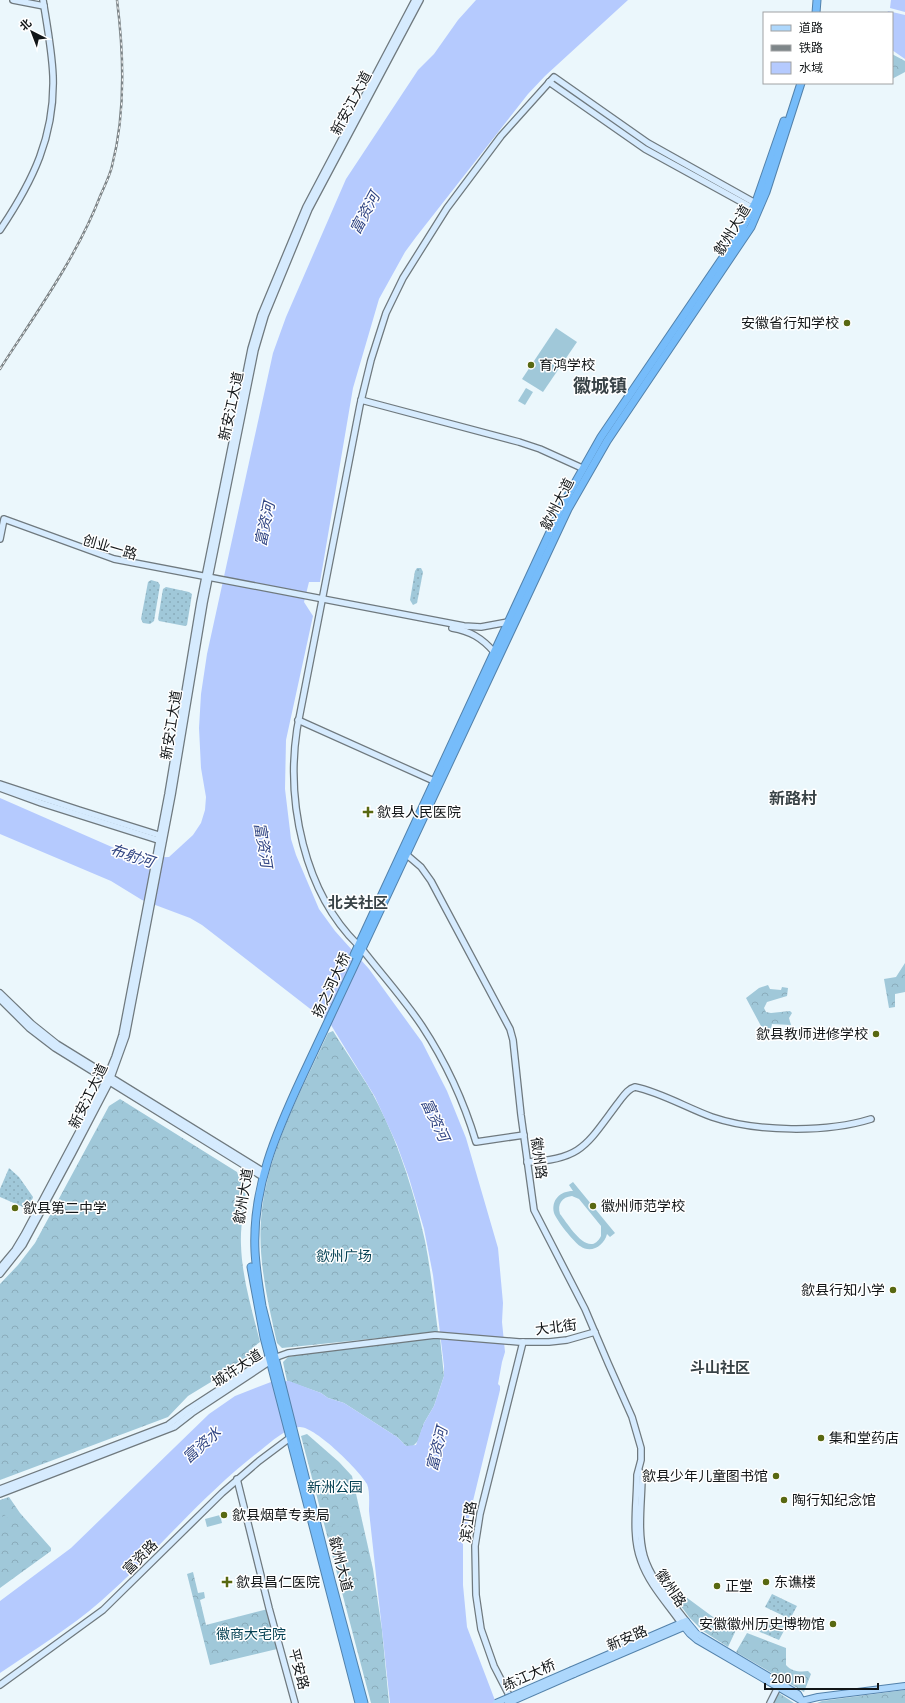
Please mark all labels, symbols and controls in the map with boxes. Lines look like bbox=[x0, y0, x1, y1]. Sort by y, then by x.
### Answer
north arrow bbox=[12, 12, 52, 52]
legend bbox=[763, 12, 893, 84]
text: 北 bbox=[17, 16, 34, 33]
text: 道路 bbox=[799, 21, 823, 35]
text: 铁路 bbox=[799, 41, 823, 55]
text: 水域 bbox=[799, 61, 823, 75]
street label: 新安江大道 bbox=[328, 68, 374, 138]
water label: 富资河 bbox=[346, 186, 385, 237]
street label: 歙州大道 bbox=[711, 202, 753, 258]
place label: 安徽省行知学校 bbox=[741, 315, 839, 331]
marker: 安徽省行知学校 bbox=[842, 318, 852, 328]
place label: 育鸿学校 bbox=[539, 357, 595, 373]
marker: 育鸿学校 bbox=[526, 360, 536, 370]
street label: 新安江大道 bbox=[216, 370, 246, 442]
district label: 徽城镇 bbox=[573, 375, 627, 396]
street label: 歙州大道 bbox=[537, 475, 577, 533]
water label: 富资河 bbox=[252, 497, 279, 548]
street label: 创业一路 bbox=[81, 532, 139, 562]
street label: 新安江大道 bbox=[158, 689, 184, 761]
district label: 新路村 bbox=[769, 789, 817, 808]
place label: 歙县人民医院 bbox=[377, 804, 461, 820]
marker: 歙县人民医院 bbox=[362, 806, 374, 818]
water label: 富资河 bbox=[251, 821, 276, 872]
water label: 布射河 bbox=[108, 840, 159, 872]
district label: 北关社区 bbox=[328, 894, 388, 912]
street label: 扬之河大桥 bbox=[309, 950, 353, 1020]
place label: 歙县教师进修学校 bbox=[756, 1026, 868, 1042]
marker: 歙县教师进修学校 bbox=[871, 1029, 881, 1039]
street label: 新安江大道 bbox=[65, 1061, 111, 1131]
water label: 富资河 bbox=[417, 1096, 454, 1147]
street label: 徽州路 bbox=[528, 1136, 550, 1180]
street label: 歙州大道 bbox=[231, 1167, 255, 1225]
place label: 徽州师范学校 bbox=[601, 1198, 685, 1214]
place label: 歙县第二中学 bbox=[23, 1200, 107, 1216]
marker: 徽州师范学校 bbox=[588, 1201, 598, 1211]
marker: 歙县第二中学 bbox=[10, 1203, 20, 1213]
park label: 歙州广场 bbox=[316, 1248, 372, 1264]
place label: 歙县行知小学 bbox=[801, 1282, 885, 1298]
marker: 歙县行知小学 bbox=[888, 1285, 898, 1295]
street label: 大北街 bbox=[534, 1317, 578, 1337]
street label: 城许大道 bbox=[209, 1346, 265, 1390]
district label: 斗山社区 bbox=[690, 1359, 750, 1377]
water label: 富资河 bbox=[423, 1422, 452, 1473]
water label: 富资水 bbox=[179, 1423, 225, 1467]
place label: 集和堂药店 bbox=[829, 1430, 899, 1446]
marker: 集和堂药店 bbox=[816, 1433, 826, 1443]
place label: 歙县少年儿童图书馆 bbox=[642, 1468, 768, 1484]
marker: 歙县少年儿童图书馆 bbox=[771, 1471, 781, 1481]
park label: 新洲公园 bbox=[307, 1479, 363, 1495]
place label: 陶行知纪念馆 bbox=[792, 1492, 876, 1508]
marker: 陶行知纪念馆 bbox=[779, 1495, 789, 1505]
street label: 滨江路 bbox=[457, 1500, 479, 1544]
place label: 歙县烟草专卖局 bbox=[232, 1507, 330, 1523]
marker: 歙县烟草专卖局 bbox=[219, 1510, 229, 1520]
street label: 歙州大道 bbox=[326, 1535, 356, 1593]
street label: 富资路 bbox=[119, 1536, 161, 1578]
street label: 徽州路 bbox=[653, 1566, 689, 1610]
place label: 歙县昌仁医院 bbox=[236, 1574, 320, 1590]
place label: 东谯楼 bbox=[774, 1574, 816, 1590]
marker: 歙县昌仁医院 bbox=[221, 1576, 233, 1588]
marker: 东谯楼 bbox=[761, 1577, 771, 1587]
place label: 正堂 bbox=[725, 1578, 753, 1594]
marker: 正堂 bbox=[712, 1581, 722, 1591]
place label: 安徽徽州历史博物馆 bbox=[699, 1616, 825, 1632]
marker: 安徽徽州历史博物馆 bbox=[828, 1619, 838, 1629]
street label: 新安路 bbox=[605, 1622, 649, 1654]
park label: 徽商大宅院 bbox=[216, 1626, 286, 1642]
street label: 平安路 bbox=[286, 1647, 312, 1691]
street label: 练江大桥 bbox=[500, 1656, 558, 1694]
scale bar bbox=[765, 1665, 878, 1691]
text: 200 m bbox=[771, 1672, 805, 1686]

